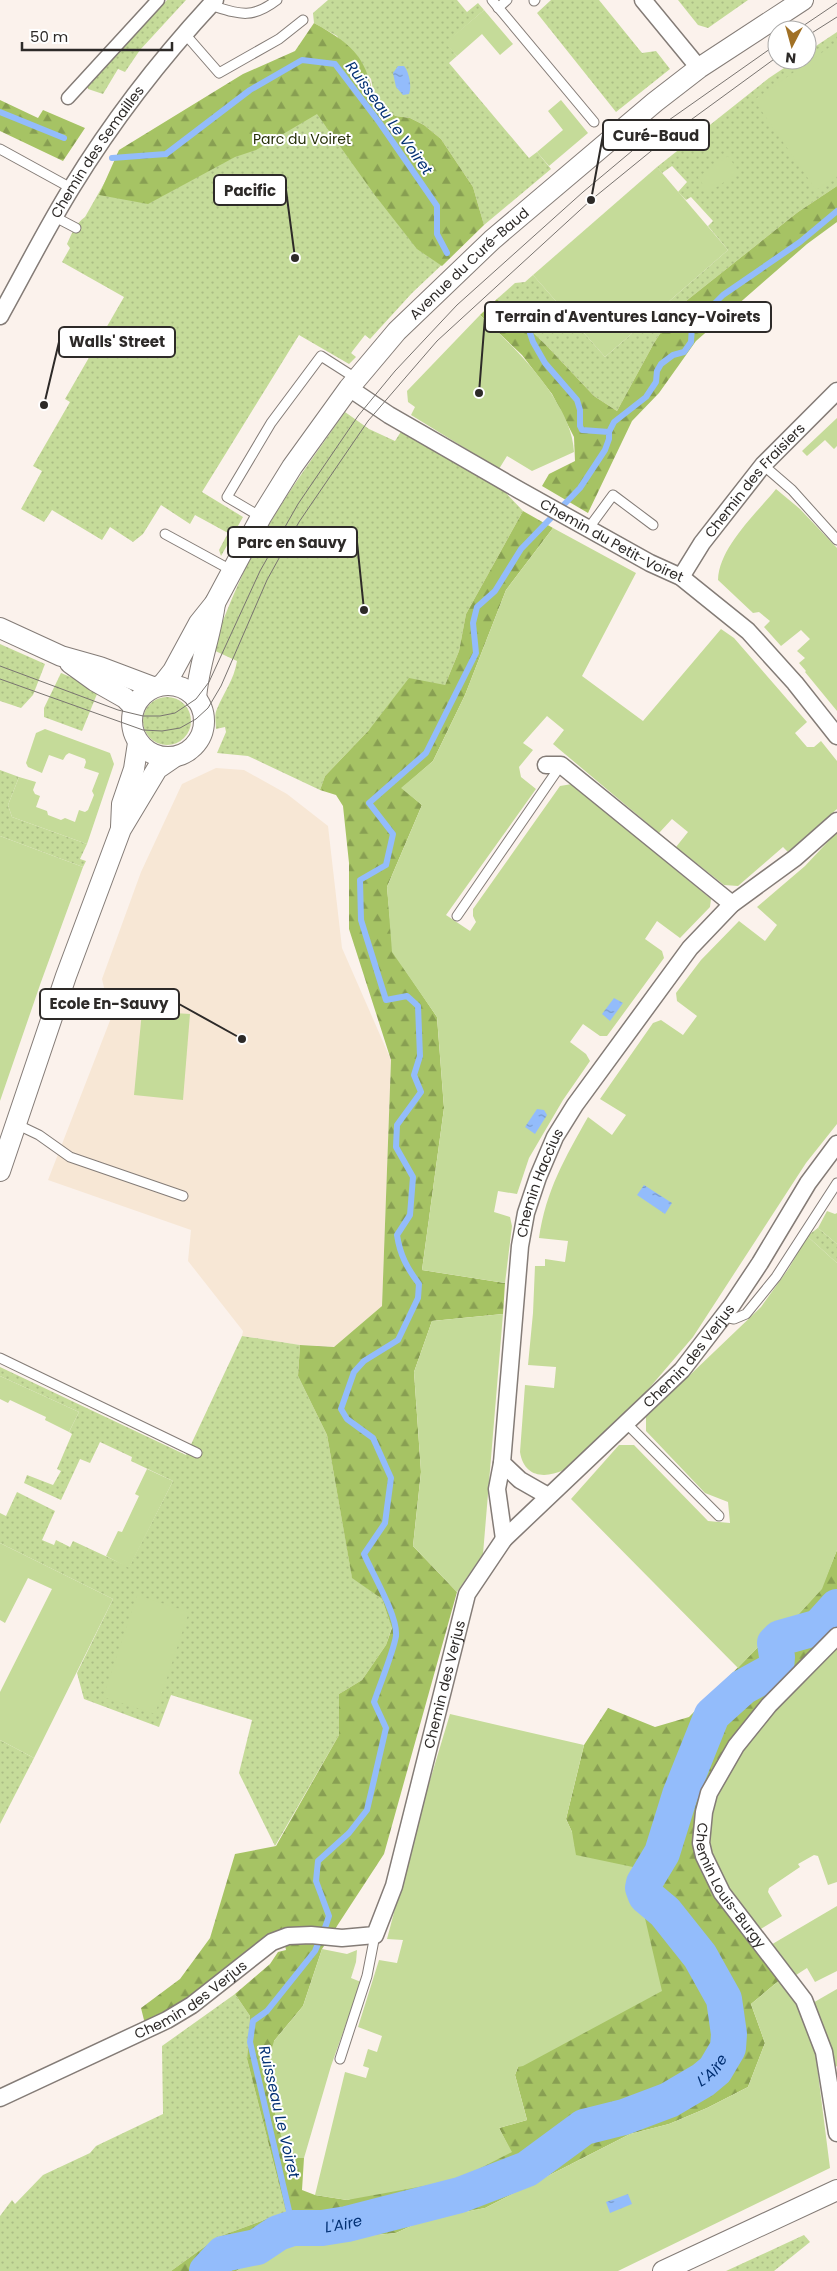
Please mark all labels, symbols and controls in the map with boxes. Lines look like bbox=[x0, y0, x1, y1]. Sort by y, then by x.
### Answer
scale bar bbox=[22, 20, 172, 52]
north arrow bbox=[767, 20, 817, 70]
text: 50 m bbox=[30, 26, 68, 47]
text: N bbox=[784, 47, 797, 68]
water label: Ruisseau Le Voiret bbox=[341, 57, 438, 179]
street label: Chemin des Semailles bbox=[46, 81, 149, 222]
callout: Curé-Baud bbox=[603, 120, 709, 150]
text: Curé-Baud bbox=[613, 125, 699, 146]
park label: Parc du Voiret bbox=[253, 129, 351, 149]
callout: Pacific bbox=[214, 175, 286, 205]
text: Pacific bbox=[224, 180, 276, 201]
street label: Avenue du Curé-Baud bbox=[405, 203, 533, 324]
callout: Terrain d'Aventures Lancy-Voirets bbox=[485, 302, 771, 332]
text: Terrain d'Aventures Lancy-Voirets bbox=[495, 306, 761, 327]
callout: Walls' Street bbox=[59, 327, 175, 357]
text: Walls' Street bbox=[69, 331, 165, 352]
street label: Chemin des Fraisiers bbox=[700, 418, 810, 542]
street label: Chemin du Petit-Voiret bbox=[536, 494, 687, 587]
callout: Parc en Sauvy bbox=[228, 527, 357, 557]
text: Parc en Sauvy bbox=[237, 532, 347, 553]
callout: Ecole En-Sauvy bbox=[40, 989, 179, 1019]
text: Ecole En-Sauvy bbox=[50, 993, 169, 1014]
street label: Chemin Haccius bbox=[512, 1124, 568, 1239]
street label: Chemin des Verjus bbox=[638, 1300, 739, 1412]
street label: Chemin des Verjus bbox=[419, 1618, 470, 1751]
street label: Chemin Louis-Burgy bbox=[691, 1822, 771, 1952]
street label: Chemin des Verjus bbox=[131, 1956, 251, 2044]
water label: Ruisseau Le Voiret bbox=[254, 2043, 305, 2181]
water label: L'Aire bbox=[693, 2050, 732, 2091]
water label: L'Aire bbox=[323, 2210, 364, 2237]

